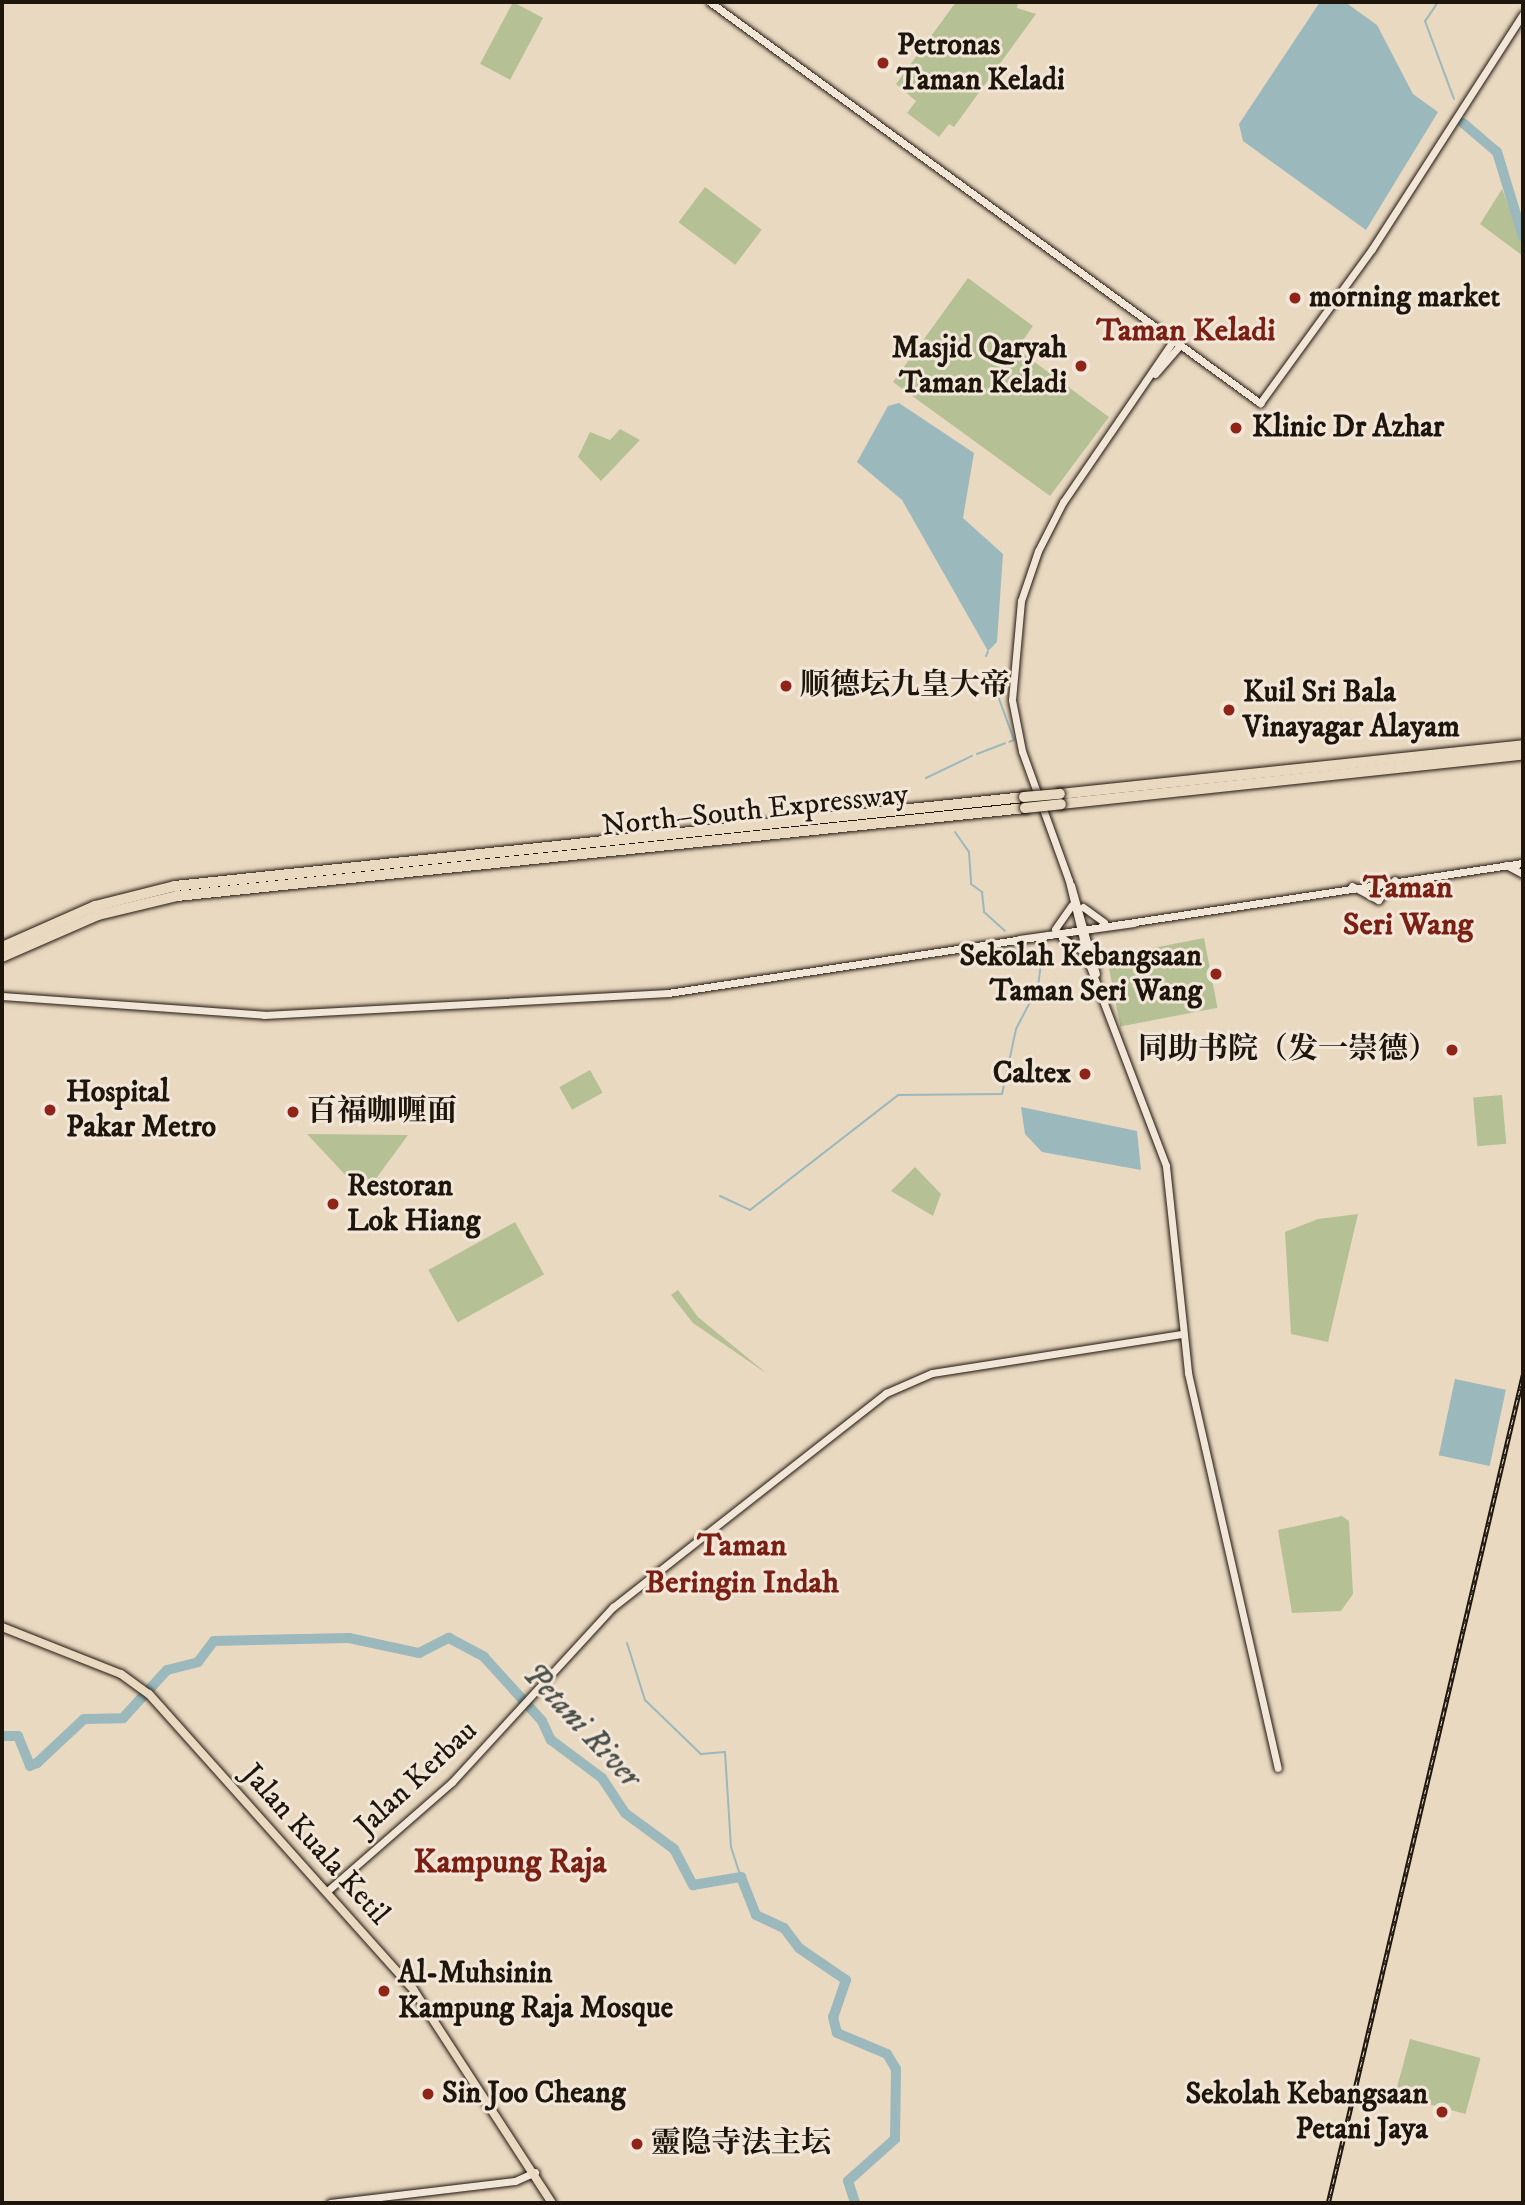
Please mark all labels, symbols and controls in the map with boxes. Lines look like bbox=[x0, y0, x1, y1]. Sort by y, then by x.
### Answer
place label: Petronas Taman Keladi bbox=[897, 28, 1065, 98]
marker: Petronas Taman Keladi bbox=[875, 55, 891, 71]
place label: morning market bbox=[1309, 280, 1500, 316]
marker: morning market bbox=[1287, 290, 1303, 306]
district label: Taman Keladi bbox=[1096, 312, 1275, 350]
place label: Masjid Qaryah Taman Keladi bbox=[892, 331, 1067, 402]
marker: Masjid Qaryah Taman Keladi bbox=[1073, 358, 1089, 374]
place label: Klinic Dr Azhar bbox=[1252, 410, 1444, 446]
marker: Klinic Dr Azhar bbox=[1226, 418, 1246, 438]
place label: 顺德坛九皇大帝 bbox=[800, 668, 1010, 704]
place label: Kuil Sri Bala Vinayagar Alayam bbox=[1243, 675, 1460, 746]
marker: 顺德坛九皇大帝 bbox=[778, 678, 794, 694]
marker: Kuil Sri Bala Vinayagar Alayam bbox=[1221, 702, 1237, 718]
street label: North–South Expressway bbox=[600, 777, 910, 845]
district label: Taman Seri Wang bbox=[1343, 870, 1473, 945]
place label: Sekolah Kebangsaan Taman Seri Wang bbox=[959, 939, 1202, 1010]
marker: Sekolah Kebangsaan Taman Seri Wang bbox=[1208, 966, 1224, 982]
place label: 同助书院（发一崇德） bbox=[1138, 1032, 1438, 1068]
marker: 同助书院（发一崇德） bbox=[1444, 1042, 1460, 1058]
place label: Caltex bbox=[993, 1056, 1071, 1092]
marker: Caltex bbox=[1077, 1066, 1093, 1082]
place label: Hospital Pakar Metro bbox=[66, 1075, 216, 1146]
place label: 百福咖喱面 bbox=[307, 1094, 457, 1130]
marker: Hospital Pakar Metro bbox=[40, 1100, 60, 1120]
marker: 百福咖喱面 bbox=[285, 1104, 301, 1120]
place label: Restoran Lok Hiang bbox=[347, 1169, 480, 1240]
marker: Restoran Lok Hiang bbox=[325, 1196, 341, 1212]
district label: Taman Beringin Indah bbox=[645, 1528, 839, 1603]
water label: Petani River bbox=[514, 1656, 648, 1796]
street label: Jalan Kerbau bbox=[349, 1713, 485, 1845]
street label: Jalan Kuala Ketil bbox=[233, 1757, 397, 1933]
district label: Kampung Raja bbox=[414, 1843, 606, 1883]
place label: Al-Muhsinin Kampung Raja Mosque bbox=[398, 1956, 673, 2026]
marker: Al-Muhsinin Kampung Raja Mosque bbox=[376, 1983, 392, 1999]
place label: Sin Joo Cheang bbox=[442, 2076, 626, 2112]
place label: Sekolah Kebangsaan Petani Jaya bbox=[1185, 2077, 1428, 2148]
marker: Sin Joo Cheang bbox=[420, 2086, 436, 2102]
marker: Sekolah Kebangsaan Petani Jaya bbox=[1434, 2104, 1450, 2120]
place label: 靈隐寺法主坛 bbox=[651, 2126, 831, 2162]
marker: 靈隐寺法主坛 bbox=[629, 2136, 645, 2152]

